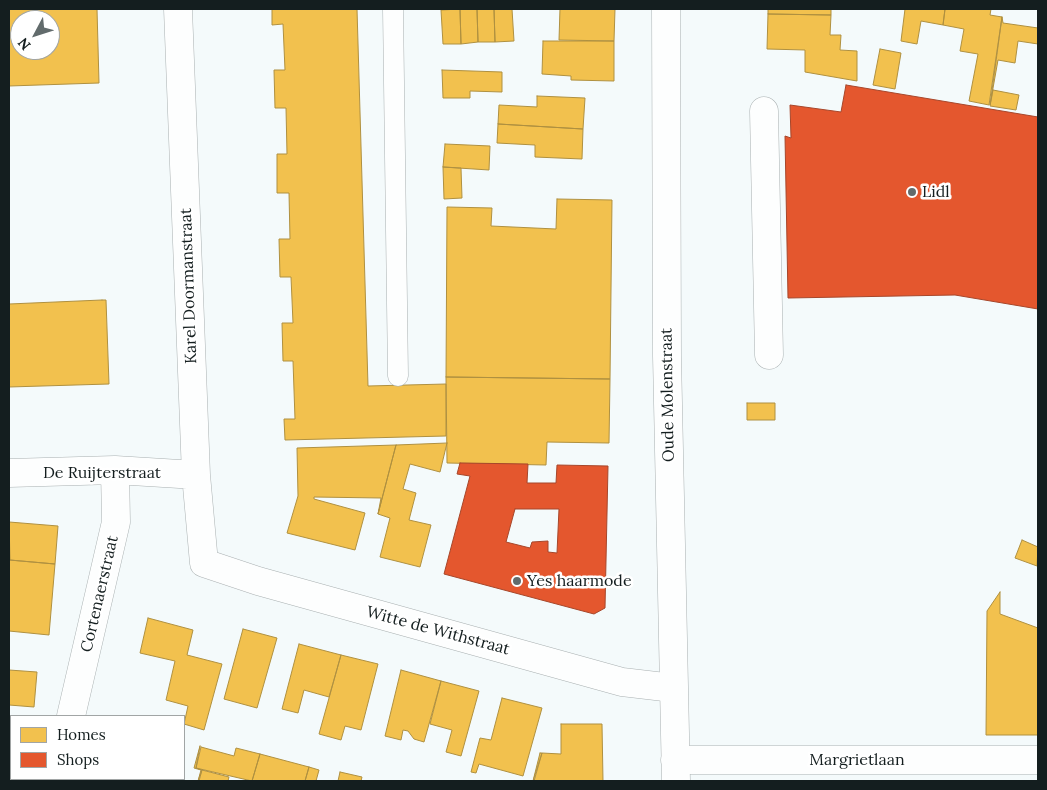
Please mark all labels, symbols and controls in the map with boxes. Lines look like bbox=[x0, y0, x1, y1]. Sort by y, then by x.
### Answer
north arrow bbox=[10, 10, 60, 60]
text: N bbox=[14, 34, 35, 54]
place label: Lidl bbox=[922, 182, 950, 202]
marker: Lidl bbox=[906, 186, 918, 198]
street label: Karel Doormanstraat bbox=[177, 208, 201, 364]
street label: Oude Molenstraat bbox=[657, 328, 679, 462]
street label: De Ruijterstraat bbox=[43, 463, 161, 483]
street label: Cortenaerstraat bbox=[77, 534, 123, 654]
place label: Yes haarmode bbox=[527, 571, 632, 591]
marker: Yes haarmode bbox=[511, 575, 523, 587]
street label: Witte de Withstraat bbox=[364, 603, 512, 659]
legend bbox=[10, 715, 185, 780]
text: Homes bbox=[57, 725, 106, 744]
text: Shops bbox=[57, 750, 99, 769]
street label: Margrietlaan bbox=[809, 750, 905, 770]

